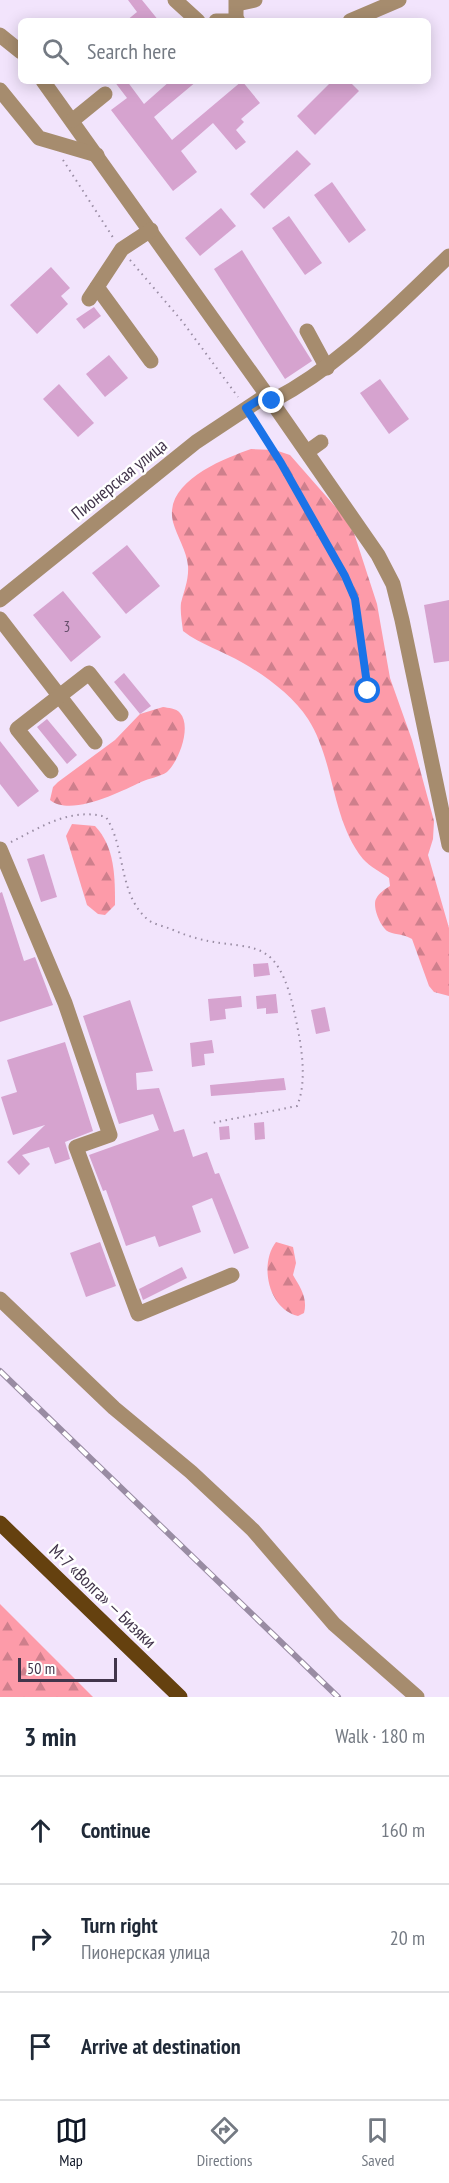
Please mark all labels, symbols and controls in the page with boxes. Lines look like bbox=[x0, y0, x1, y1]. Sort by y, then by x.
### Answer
search box bbox=[18, 18, 431, 84]
icon: search bbox=[39, 35, 72, 68]
text: Search here bbox=[87, 37, 176, 65]
route end bbox=[258, 387, 284, 413]
street label: Пионерская улица bbox=[67, 433, 171, 525]
house number: 3 bbox=[64, 617, 70, 636]
route start bbox=[354, 677, 380, 703]
street label: М-7 «Волга» — Бизяки bbox=[45, 1539, 161, 1653]
scale bar bbox=[18, 1655, 117, 1682]
text: 50 m bbox=[27, 1658, 55, 1678]
text: 3 min bbox=[24, 1720, 77, 1753]
text: Walk · 180 m bbox=[335, 1723, 425, 1749]
icon: ahead bbox=[24, 1814, 57, 1847]
text: Continue bbox=[81, 1816, 151, 1844]
text: 160 m bbox=[381, 1817, 425, 1843]
text: Turn right bbox=[81, 1911, 158, 1939]
icon: right bbox=[24, 1922, 57, 1955]
text: 20 m bbox=[390, 1925, 425, 1951]
text: Пионерская улица bbox=[81, 1939, 210, 1965]
icon: arrive bbox=[24, 2030, 57, 2063]
text: Arrive at destination bbox=[81, 2032, 241, 2060]
tab: Map bbox=[55, 2114, 88, 2170]
tab: Directions bbox=[197, 2114, 252, 2170]
tab: Saved bbox=[361, 2114, 394, 2170]

